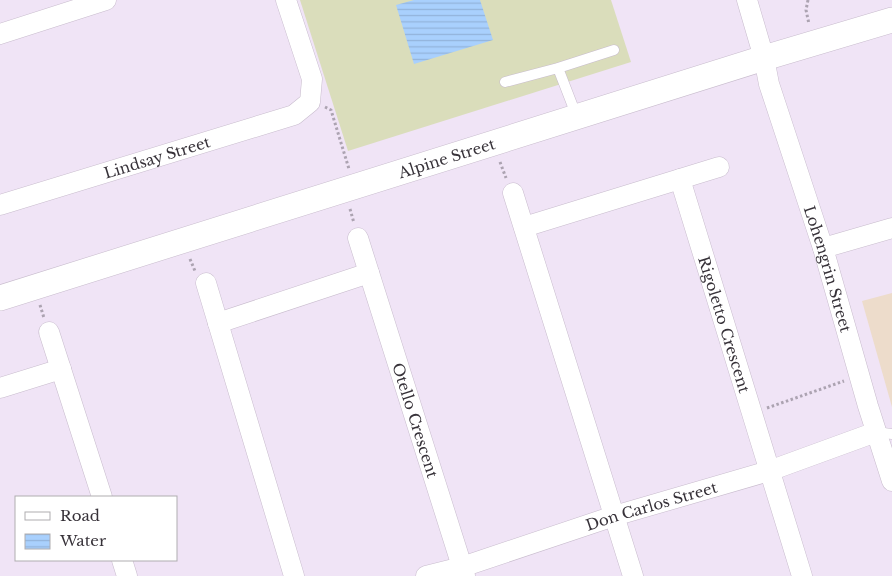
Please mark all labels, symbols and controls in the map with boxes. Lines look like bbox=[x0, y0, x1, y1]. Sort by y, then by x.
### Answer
street label: Lindsay Street bbox=[101, 132, 212, 182]
street label: Alpine Street bbox=[395, 134, 497, 182]
street label: Lohengrin Street bbox=[800, 203, 856, 335]
street label: Rigoletto Crescent bbox=[695, 254, 755, 395]
street label: Otello Crescent bbox=[389, 360, 443, 480]
street label: Don Carlos Street bbox=[583, 477, 719, 534]
legend bbox=[15, 496, 178, 561]
text: Road bbox=[60, 506, 100, 525]
text: Water bbox=[59, 531, 107, 550]

